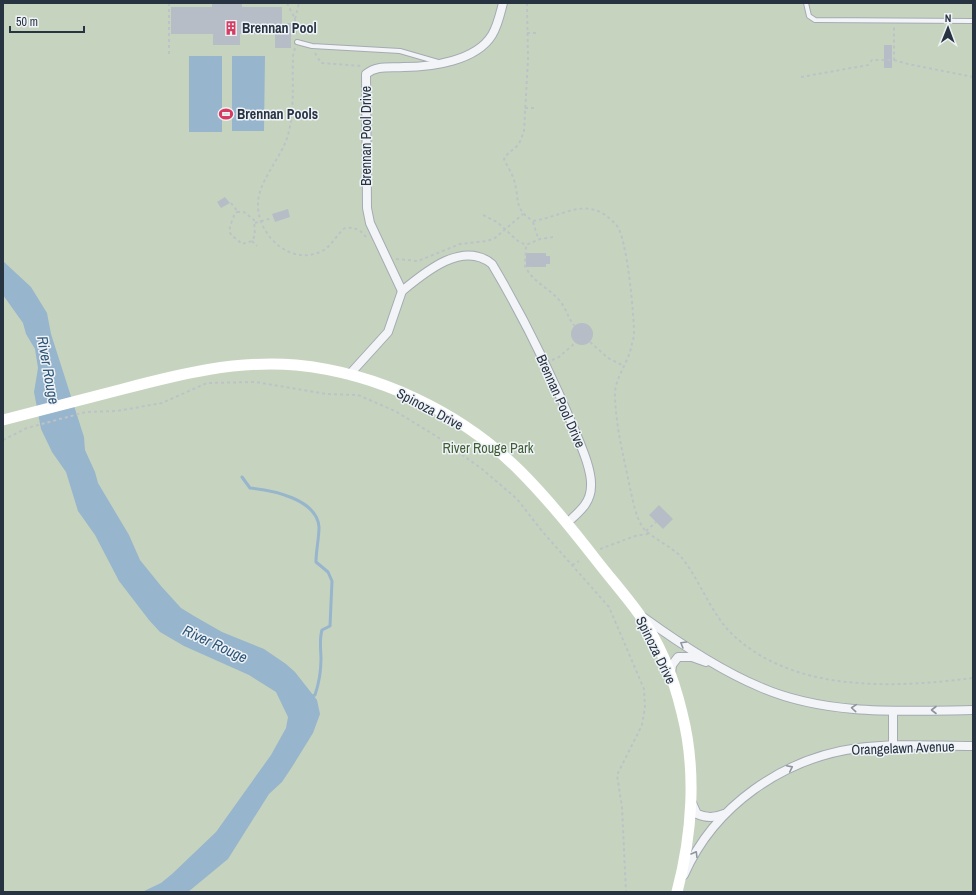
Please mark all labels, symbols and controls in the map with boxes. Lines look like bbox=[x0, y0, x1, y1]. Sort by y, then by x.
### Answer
scale bar bbox=[10, 8, 84, 34]
north arrow bbox=[928, 8, 968, 48]
text: N bbox=[945, 11, 952, 25]
text: 50 m bbox=[16, 14, 38, 30]
place label: Brennan Pool bbox=[242, 19, 317, 37]
building icon: Brennan Pool bbox=[223, 20, 239, 36]
street label: Brennan Pool Drive bbox=[357, 86, 375, 186]
place label: Brennan Pools bbox=[237, 105, 318, 123]
sports icon: Brennan Pools bbox=[218, 106, 234, 122]
water label: River Rouge bbox=[32, 334, 65, 406]
street label: Brennan Pool Drive bbox=[532, 352, 590, 450]
street label: Spinoza Drive bbox=[394, 384, 466, 434]
park label: River Rouge Park bbox=[442, 439, 534, 457]
street label: Spinoza Drive bbox=[632, 613, 680, 687]
water label: River Rouge bbox=[179, 619, 251, 668]
one-way arrow bbox=[680, 641, 687, 648]
one-way arrow bbox=[851, 704, 857, 713]
one-way arrow bbox=[931, 706, 937, 714]
street label: Orangelawn Avenue bbox=[851, 737, 955, 759]
one-way arrow bbox=[786, 765, 793, 773]
one-way arrow bbox=[691, 851, 698, 858]

